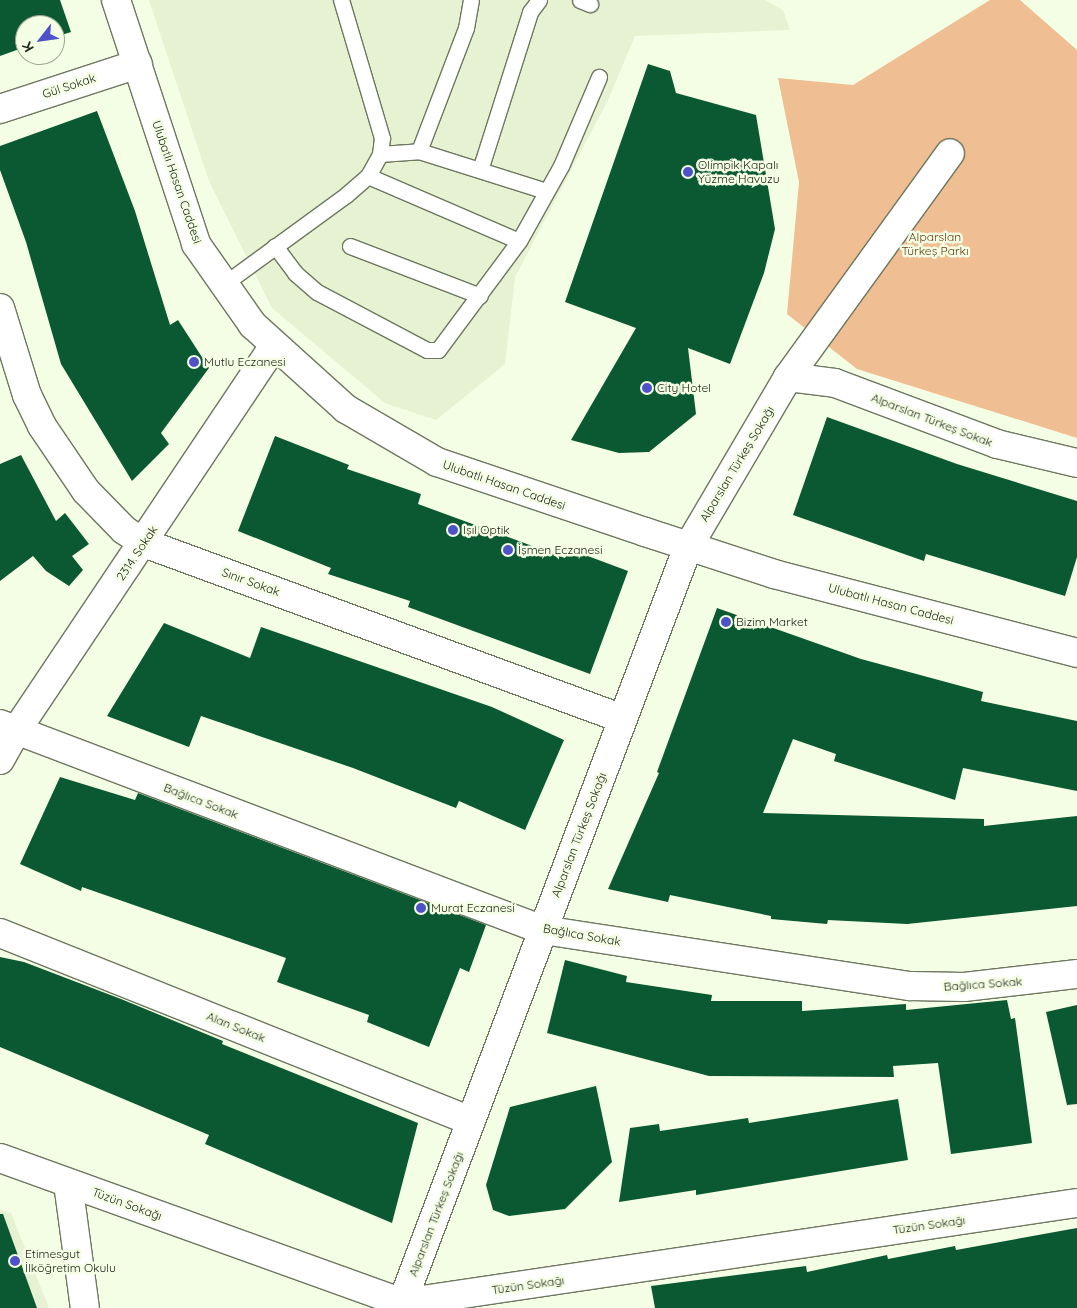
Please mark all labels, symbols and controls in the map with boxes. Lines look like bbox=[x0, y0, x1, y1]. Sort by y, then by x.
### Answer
north arrow bbox=[15, 15, 65, 65]
text: K bbox=[18, 39, 38, 55]
street label: Gül Sokak bbox=[40, 71, 98, 101]
street label: Ulubatlı Hasan Caddesi bbox=[149, 119, 205, 245]
place label: Olimpik Kapalı Yüzme Havuzu bbox=[698, 158, 780, 186]
marker: Olimpik Kapalı Yüzme Havuzu bbox=[682, 166, 694, 178]
park label: Alparslan Türkeş Parkı bbox=[901, 230, 969, 258]
place label: Mutlu Eczanesi bbox=[204, 355, 286, 369]
marker: Mutlu Eczanesi bbox=[188, 356, 200, 368]
place label: City Hotel bbox=[657, 381, 711, 395]
marker: City Hotel bbox=[641, 382, 653, 394]
street label: Alparslan Türkeş Sokak bbox=[869, 390, 995, 450]
street label: Alparslan Türkeş Sokağı bbox=[697, 404, 777, 524]
street label: Ulubatlı Hasan Caddesi bbox=[441, 457, 567, 513]
street label: 2314. Sokak bbox=[113, 523, 161, 583]
place label: Işıl Optik bbox=[463, 523, 510, 537]
marker: Işıl Optik bbox=[447, 524, 459, 536]
place label: İşmen Eczanesi bbox=[518, 543, 602, 557]
marker: İşmen Eczanesi bbox=[502, 544, 514, 556]
street label: Sınır Sokak bbox=[220, 565, 282, 599]
street label: Ulubatlı Hasan Caddesi bbox=[827, 580, 955, 628]
place label: Bizim Market bbox=[736, 615, 808, 629]
marker: Bizim Market bbox=[720, 616, 732, 628]
street label: Alparslan Türkeş Sokağı bbox=[549, 771, 609, 899]
street label: Bağlıca Sokak bbox=[162, 780, 240, 822]
place label: Murat Eczanesi bbox=[431, 901, 515, 915]
marker: Murat Eczanesi bbox=[415, 902, 427, 914]
street label: Bağlıca Sokak bbox=[542, 921, 622, 949]
street label: Bağlıca Sokak bbox=[943, 974, 1023, 994]
street label: Alan Sokak bbox=[205, 1009, 267, 1045]
street label: Alparslan Türkeş Sokağı bbox=[406, 1150, 466, 1278]
street label: Tüzün Sokağı bbox=[90, 1185, 164, 1223]
street label: Tüzün Sokağı bbox=[892, 1213, 966, 1237]
place label: Etimesgut İlköğretim Okulu bbox=[25, 1247, 116, 1275]
marker: Etimesgut İlköğretim Okulu bbox=[9, 1255, 21, 1267]
street label: Tüzün Sokağı bbox=[491, 1273, 565, 1297]

